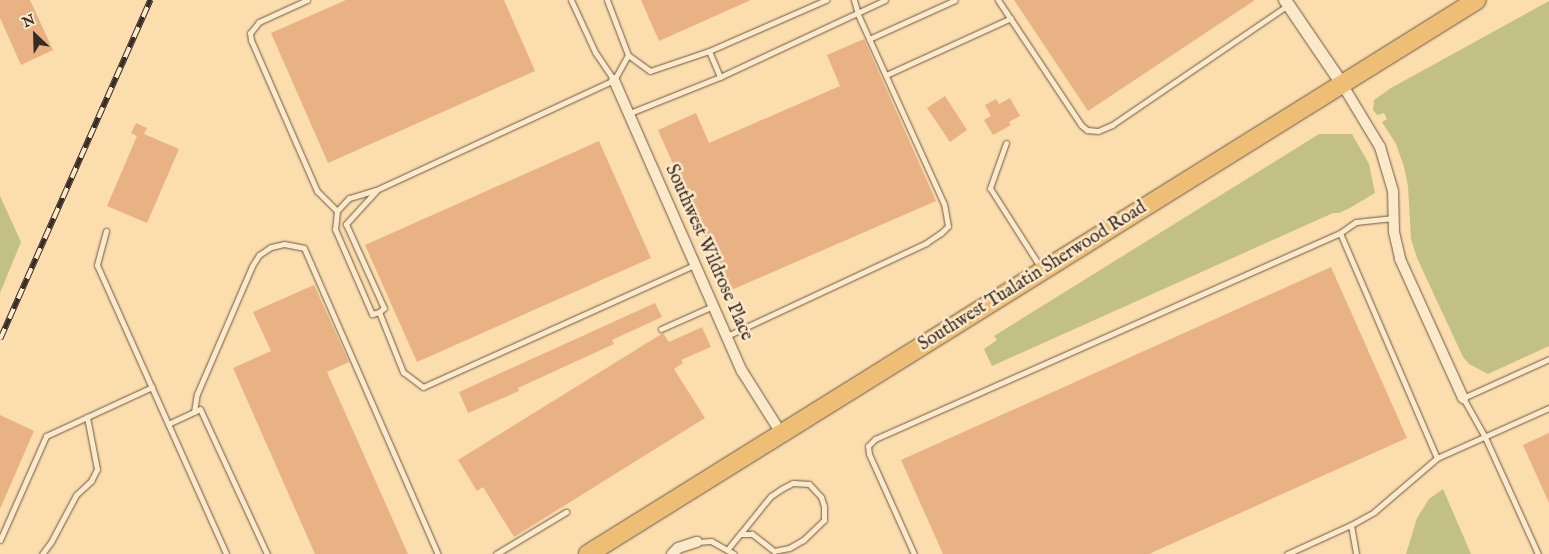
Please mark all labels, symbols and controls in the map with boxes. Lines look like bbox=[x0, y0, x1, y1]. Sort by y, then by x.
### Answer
north arrow bbox=[10, 10, 60, 60]
text: N bbox=[20, 11, 38, 32]
street label: Southwest Wildrose Place bbox=[659, 162, 757, 344]
street label: Southwest Tualatin Sherwood Road bbox=[915, 198, 1151, 356]

